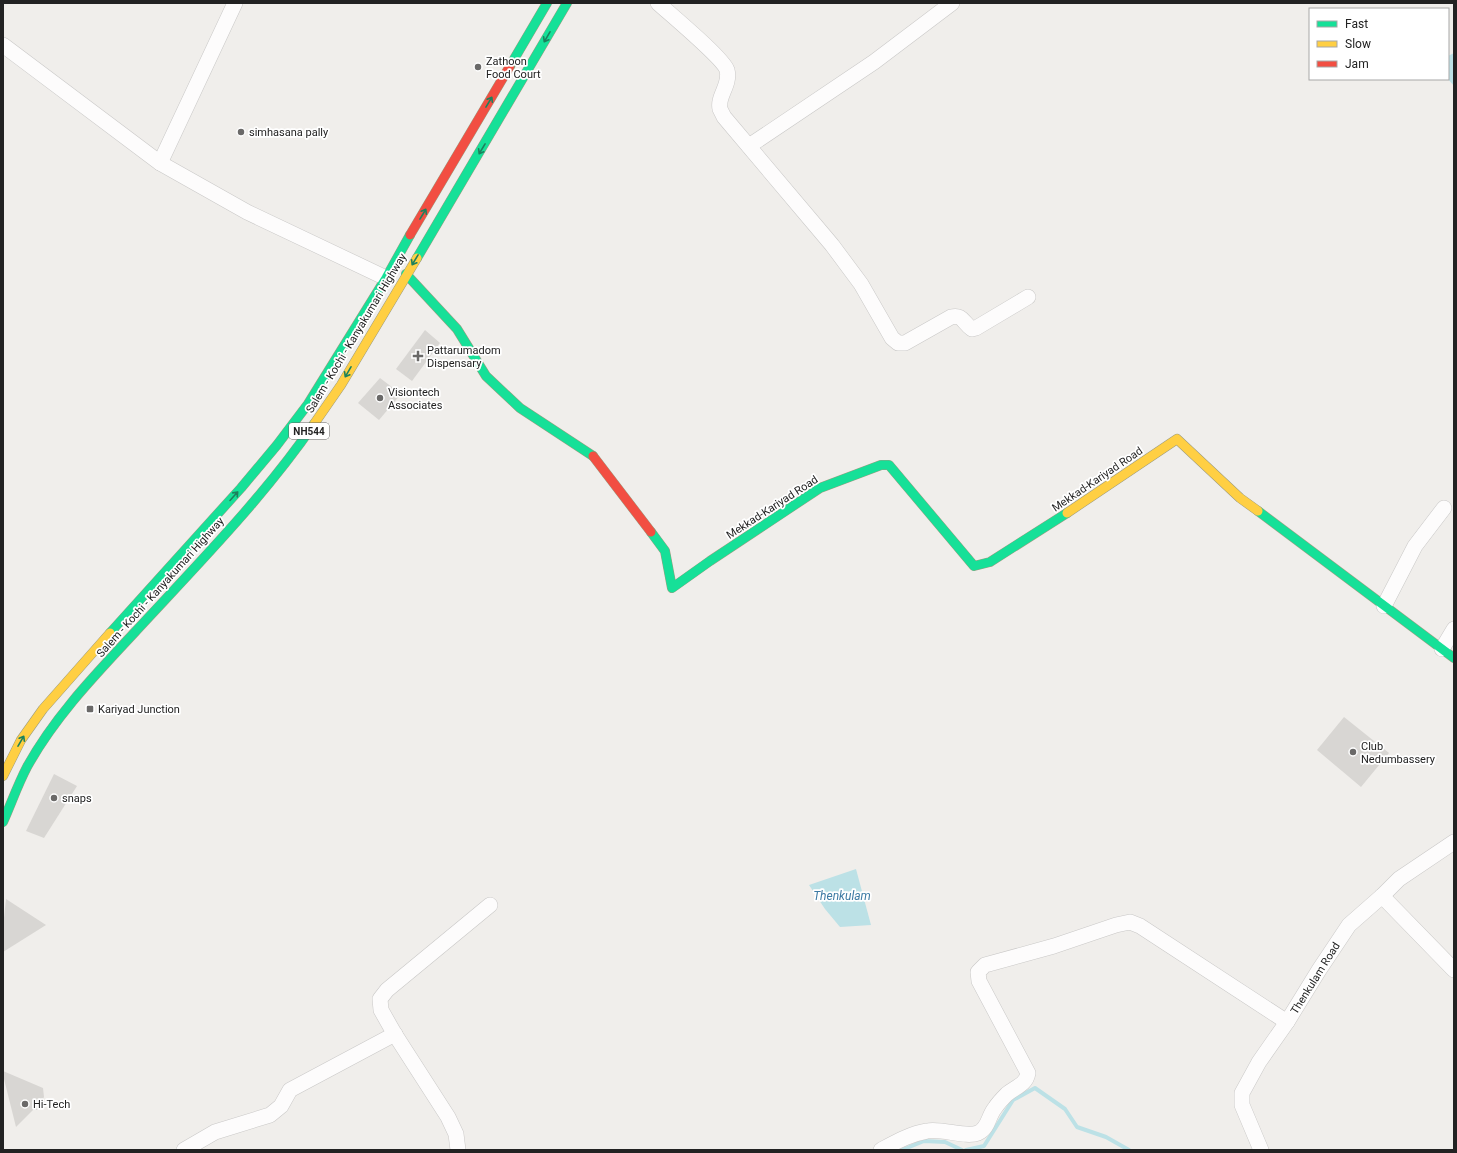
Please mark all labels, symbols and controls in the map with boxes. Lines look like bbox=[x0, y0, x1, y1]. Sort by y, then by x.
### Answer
legend bbox=[1309, 8, 1449, 80]
text: Fast bbox=[1345, 17, 1368, 31]
one-way arrow bbox=[543, 31, 551, 43]
text: Slow bbox=[1345, 37, 1371, 51]
place label: Zathoon Food Court bbox=[486, 55, 541, 81]
text: Jam bbox=[1345, 57, 1369, 71]
marker: Zathoon Food Court bbox=[473, 62, 483, 72]
one-way arrow bbox=[485, 97, 493, 108]
place label: simhasana pally bbox=[249, 126, 329, 139]
marker: simhasana pally bbox=[236, 127, 246, 137]
one-way arrow bbox=[477, 143, 485, 155]
one-way arrow bbox=[420, 208, 428, 220]
street label: Salem - Kochi - Kanyakumari Highway bbox=[304, 250, 410, 415]
one-way arrow bbox=[410, 254, 418, 266]
place label: Pattarumadom Dispensary bbox=[427, 344, 501, 370]
marker: Pattarumadom Dispensary bbox=[412, 350, 424, 362]
one-way arrow bbox=[344, 366, 352, 378]
place label: Visiontech Associates bbox=[388, 386, 443, 412]
marker: Visiontech Associates bbox=[375, 393, 385, 403]
road number: NH544 bbox=[289, 423, 329, 439]
street label: Mekkad-Kariyad Road bbox=[1050, 444, 1145, 515]
street label: Mekkad-Kariyad Road bbox=[724, 473, 820, 542]
one-way arrow bbox=[230, 490, 239, 501]
street label: Salem - Kochi - Kanyakumari Highway bbox=[94, 514, 227, 660]
place label: Kariyad Junction bbox=[98, 703, 180, 716]
marker: Kariyad Junction bbox=[85, 704, 95, 714]
one-way arrow bbox=[17, 735, 25, 747]
place label: Club Nedumbassery bbox=[1361, 740, 1436, 766]
marker: Club Nedumbassery bbox=[1348, 747, 1358, 757]
place label: snaps bbox=[62, 792, 92, 805]
marker: snaps bbox=[49, 793, 59, 803]
water label: Thenkulam bbox=[813, 889, 871, 903]
street label: Thenkulam Road bbox=[1288, 940, 1343, 1017]
place label: Hi-Tech bbox=[33, 1098, 70, 1111]
marker: Hi-Tech bbox=[20, 1099, 30, 1109]

